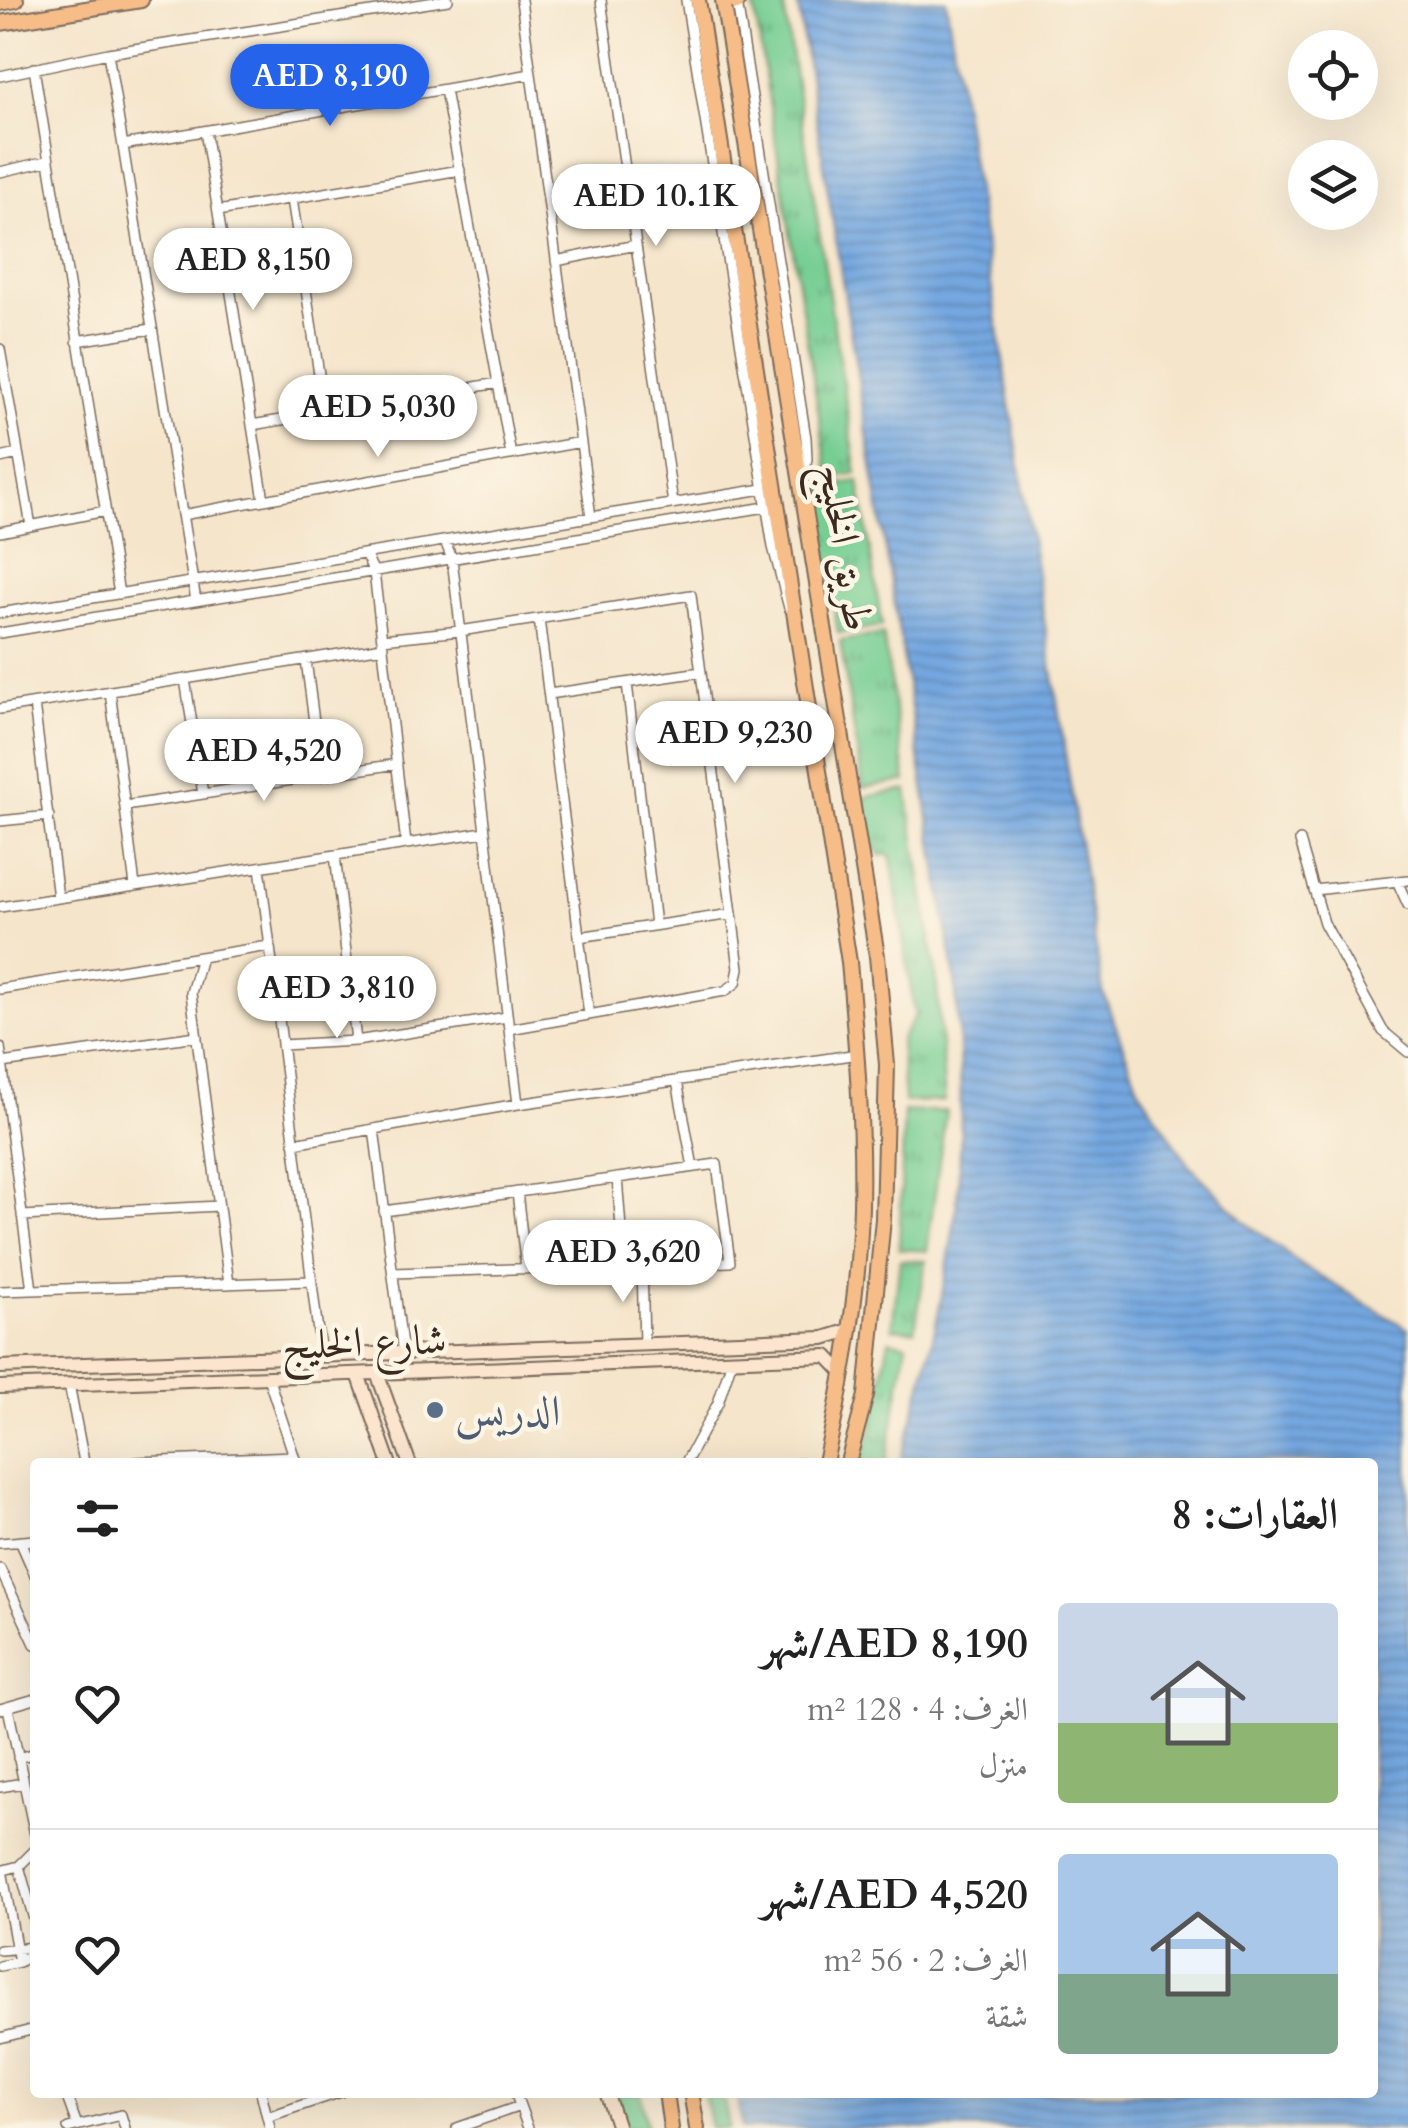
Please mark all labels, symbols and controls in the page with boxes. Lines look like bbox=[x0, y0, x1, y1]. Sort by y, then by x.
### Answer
map controls bbox=[1288, 30, 1378, 230]
button: locate bbox=[1288, 30, 1378, 120]
pin: AED 8,190 bbox=[216, 44, 444, 129]
text: AED 8,190 bbox=[252, 54, 408, 98]
button: layers bbox=[1288, 140, 1378, 230]
pin: AED 10.1K bbox=[542, 164, 770, 249]
text: AED 10.1K bbox=[574, 174, 738, 218]
pin: AED 8,150 bbox=[139, 228, 367, 313]
text: AED 8,150 bbox=[175, 238, 331, 282]
pin: AED 5,030 bbox=[264, 375, 492, 460]
text: AED 5,030 bbox=[300, 385, 456, 429]
street label: طريق الخليج bbox=[796, 459, 887, 636]
pin: AED 9,230 bbox=[621, 701, 849, 786]
text: AED 9,230 bbox=[657, 711, 813, 755]
pin: AED 4,520 bbox=[150, 719, 378, 804]
text: AED 4,520 bbox=[186, 729, 342, 773]
pin: AED 3,810 bbox=[223, 956, 451, 1041]
text: AED 3,810 bbox=[259, 966, 415, 1010]
pin: AED 3,620 bbox=[509, 1220, 737, 1305]
text: AED 3,620 bbox=[545, 1230, 701, 1274]
street label: شارع الخليج bbox=[281, 1311, 448, 1382]
place label: الدريس bbox=[455, 1383, 560, 1440]
marker: الدريس bbox=[424, 1399, 446, 1421]
text: العقارات: 8 bbox=[1171, 1486, 1338, 1543]
icon: filters bbox=[70, 1491, 125, 1546]
text: AED 8,190/شهر bbox=[761, 1615, 1028, 1672]
icon: home bbox=[1138, 1643, 1258, 1763]
icon: heart bbox=[70, 1676, 125, 1731]
text: الغرف: 4 · 128 m² bbox=[807, 1688, 1028, 1732]
text: منزل bbox=[979, 1744, 1028, 1788]
text: AED 4,520/شهر bbox=[761, 1866, 1028, 1923]
icon: home bbox=[1138, 1894, 1258, 2014]
icon: heart bbox=[70, 1927, 125, 1982]
text: الغرف: 2 · 56 m² bbox=[824, 1939, 1028, 1983]
text: شقة bbox=[986, 1995, 1028, 2039]

